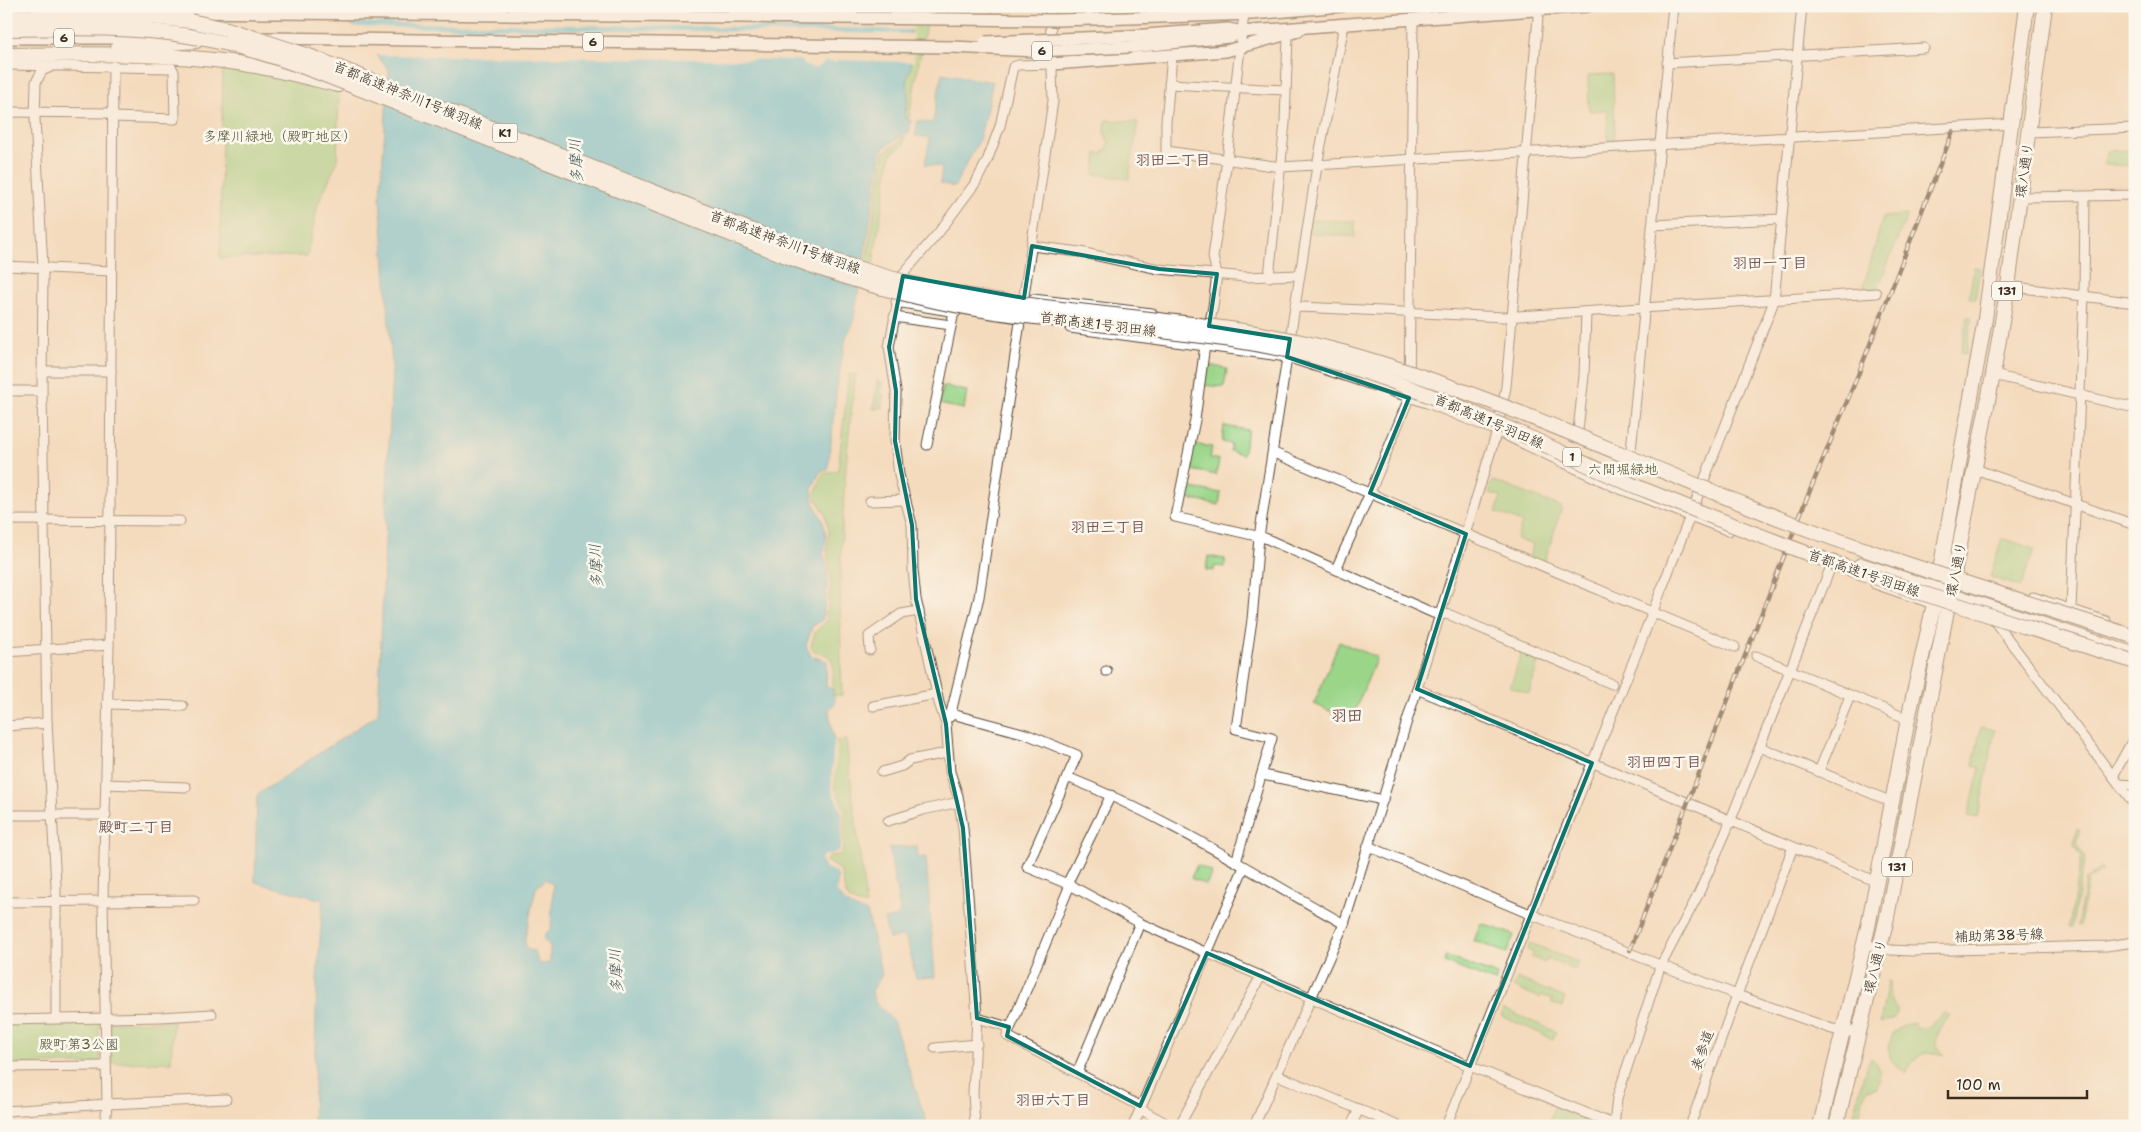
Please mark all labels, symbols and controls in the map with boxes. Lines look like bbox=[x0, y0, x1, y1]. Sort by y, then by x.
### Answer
road number: 6 bbox=[54, 28, 74, 48]
road number: 6 bbox=[583, 32, 603, 52]
road number: 6 bbox=[1032, 41, 1052, 60]
street label: 首都高速神奈川1号横羽線 bbox=[331, 57, 485, 133]
road number: K1 bbox=[492, 124, 518, 142]
park label: 多摩川緑地（殿町地区） bbox=[203, 127, 357, 145]
water label: 多摩川 bbox=[565, 138, 587, 184]
street label: 環八通り bbox=[2011, 141, 2037, 199]
district label: 羽田二丁目 bbox=[1135, 150, 1211, 170]
street label: 首都高速神奈川1号横羽線 bbox=[707, 206, 863, 278]
district label: 羽田一丁目 bbox=[1732, 253, 1808, 273]
road number: 131 bbox=[1992, 282, 2022, 300]
street label: 首都高速1号羽田線 bbox=[1038, 308, 1158, 340]
street label: 首都高速1号羽田線 bbox=[1431, 390, 1547, 452]
road number: 1 bbox=[1563, 448, 1581, 467]
park label: 六間堀緑地 bbox=[1588, 460, 1658, 478]
district label: 羽田三丁目 bbox=[1070, 517, 1146, 537]
street label: 環八通り bbox=[1942, 540, 1970, 598]
water label: 多摩川 bbox=[585, 543, 607, 589]
street label: 首都高速1号羽田線 bbox=[1805, 545, 1923, 601]
district label: 羽田 bbox=[1331, 705, 1363, 726]
district label: 羽田四丁目 bbox=[1626, 752, 1702, 772]
district label: 殿町二丁目 bbox=[98, 817, 174, 837]
road number: 131 bbox=[1882, 858, 1912, 876]
street label: 補助第38号線 bbox=[1954, 924, 2044, 946]
street label: 環八通り bbox=[1859, 937, 1891, 995]
water label: 多摩川 bbox=[605, 948, 627, 994]
street label: 表参道 bbox=[1686, 1027, 1718, 1073]
park label: 殿町第3公園 bbox=[39, 1035, 119, 1053]
scale bar bbox=[1948, 1067, 2087, 1099]
text: 100 m bbox=[1956, 1075, 2001, 1095]
district label: 羽田六丁目 bbox=[1015, 1090, 1091, 1110]

